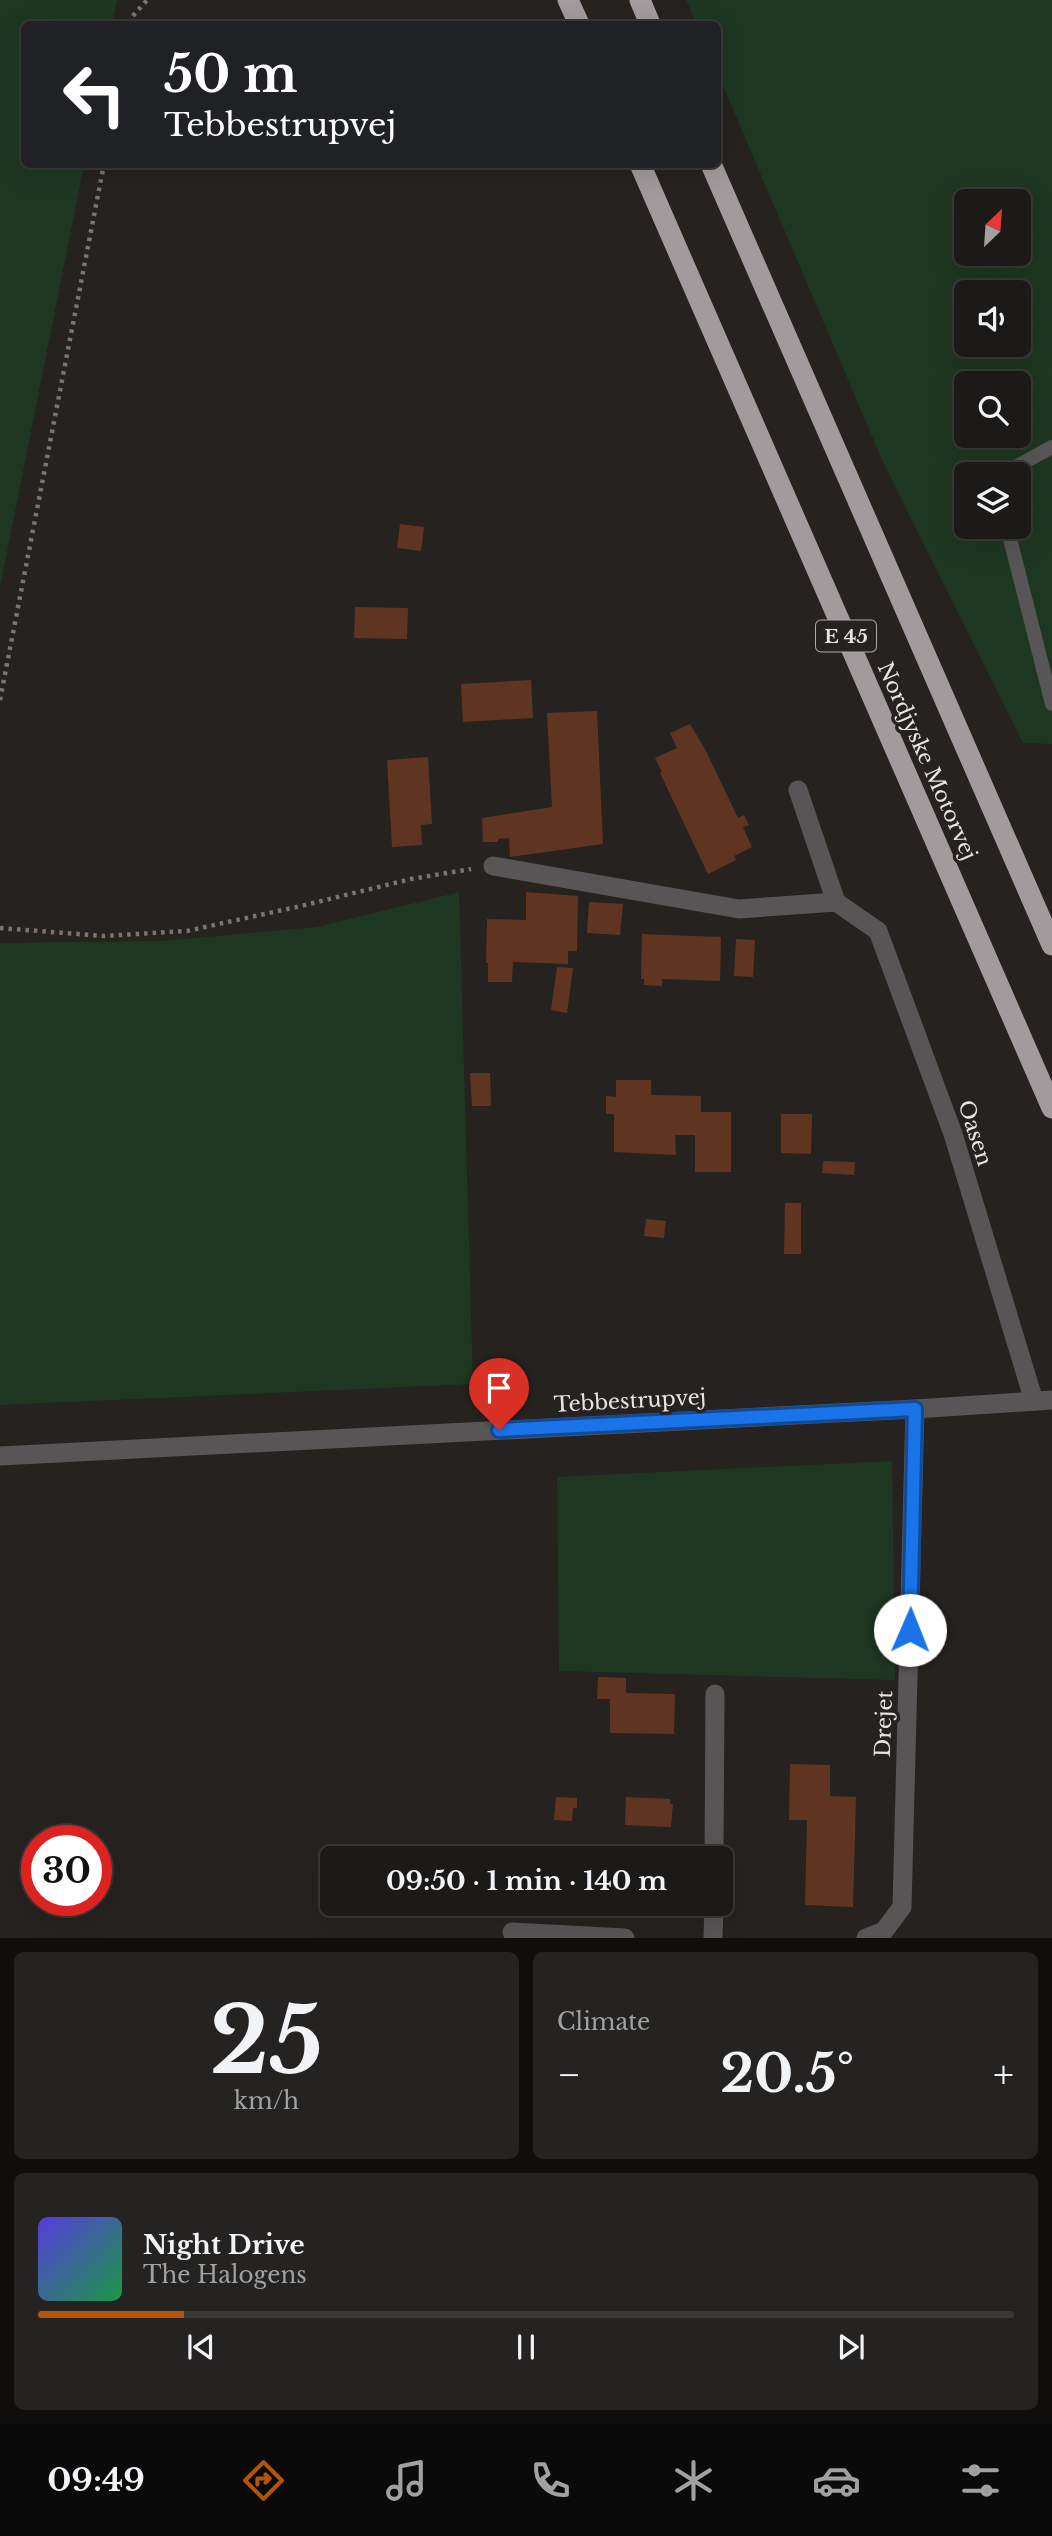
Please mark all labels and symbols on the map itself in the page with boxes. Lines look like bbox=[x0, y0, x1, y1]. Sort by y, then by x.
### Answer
north arrow bbox=[954, 189, 1031, 266]
road number: E 45 bbox=[816, 621, 876, 652]
street label: Nordjyske Motorvej bbox=[872, 658, 982, 864]
street label: Oasen bbox=[952, 1097, 998, 1169]
pin bbox=[469, 1358, 529, 1430]
street label: Tebbestrupvej bbox=[553, 1384, 707, 1418]
position arrow bbox=[873, 1593, 947, 1667]
street label: Drejet bbox=[870, 1690, 898, 1758]
speed limit sign: 30 bbox=[21, 1825, 112, 1916]

